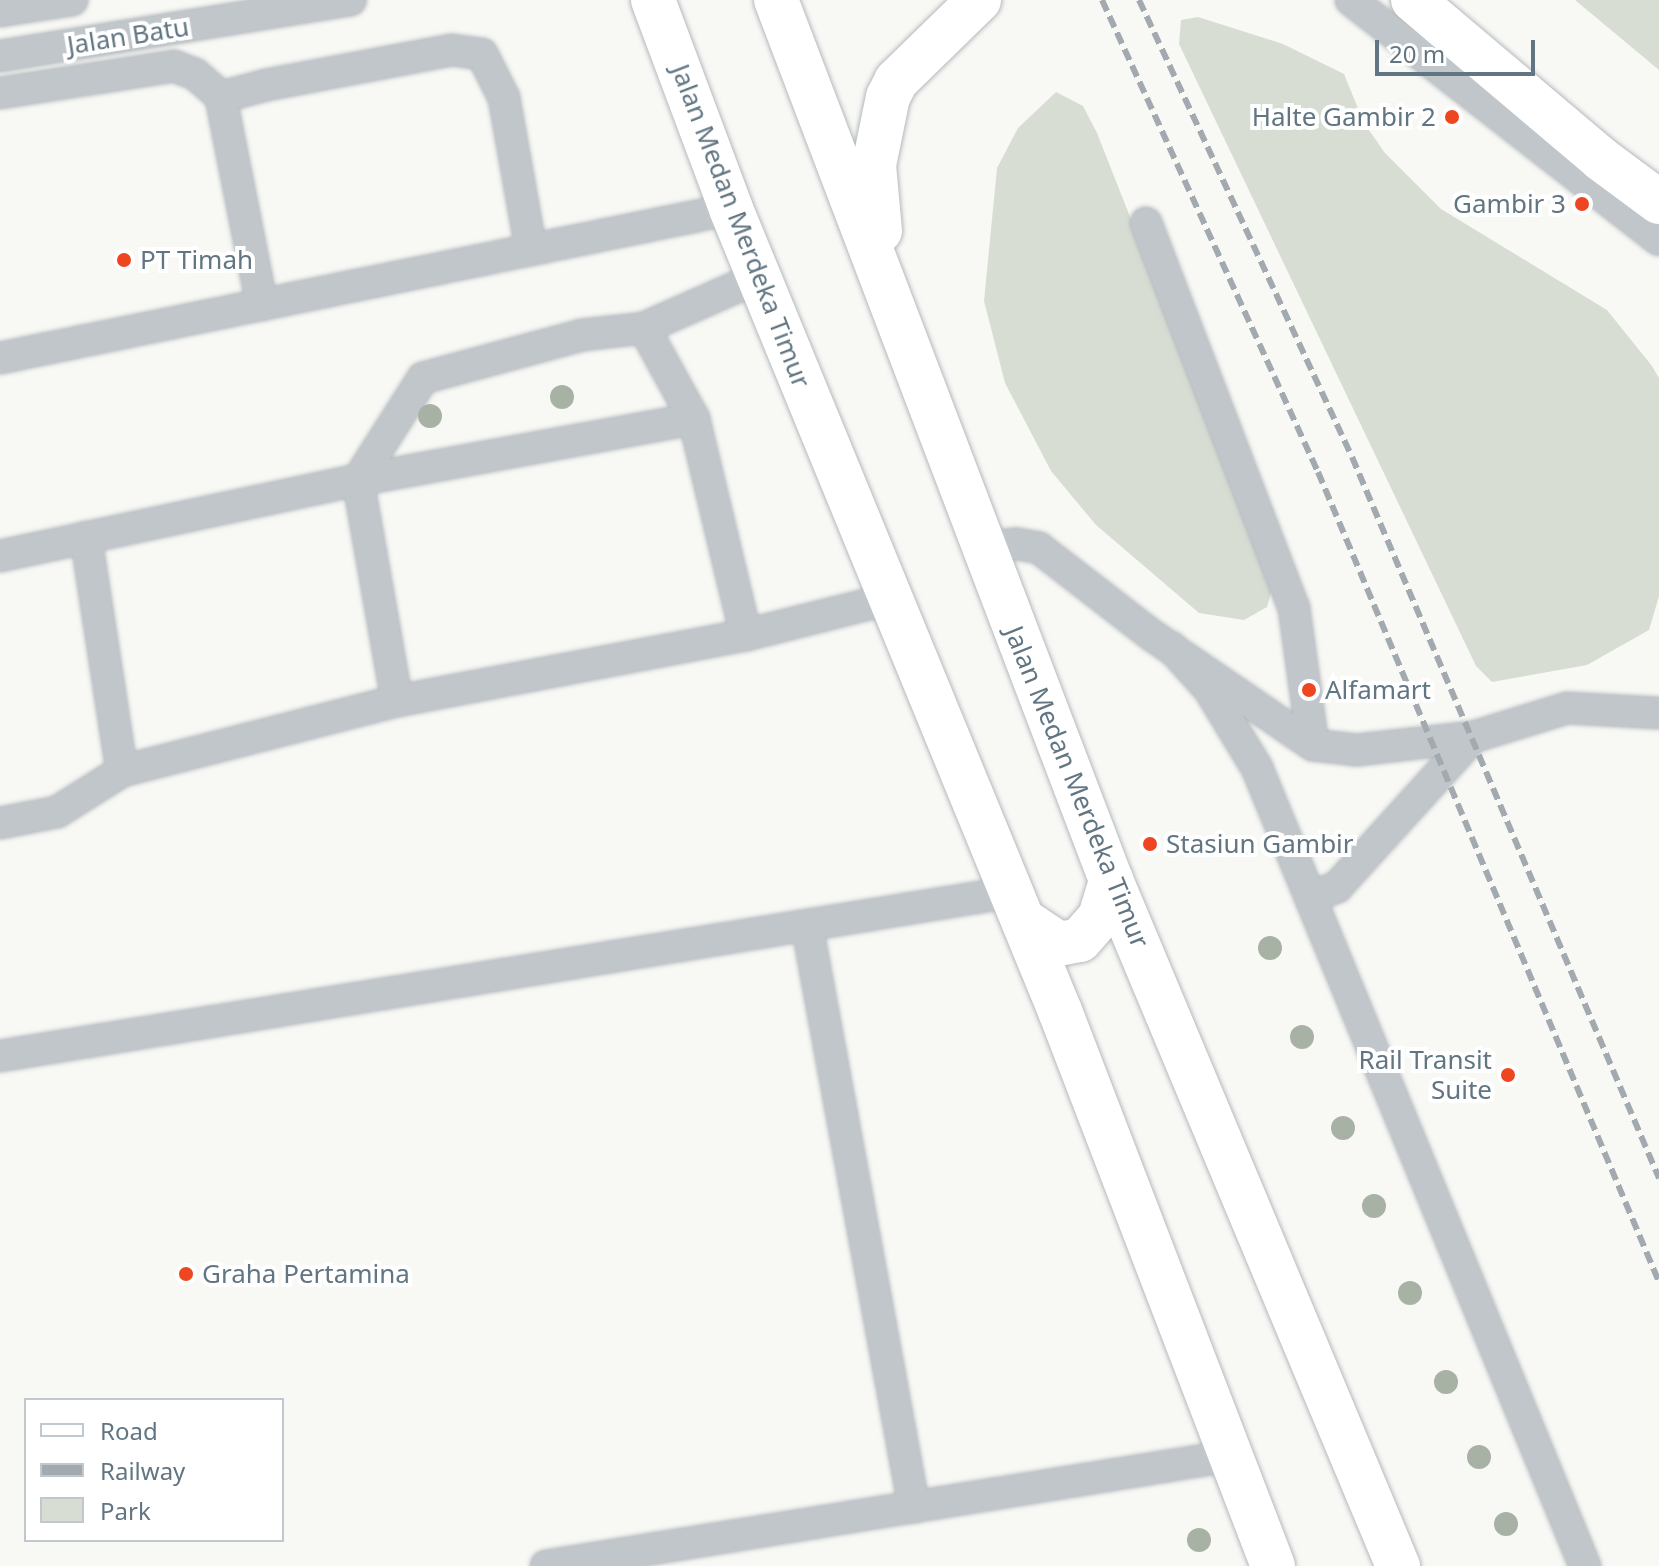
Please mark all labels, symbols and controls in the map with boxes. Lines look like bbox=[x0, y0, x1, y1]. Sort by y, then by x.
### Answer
street label: Jalan Batu bbox=[65, 11, 191, 61]
scale bar bbox=[1379, 24, 1539, 74]
text: 20 m bbox=[1389, 37, 1445, 70]
street label: Jalan Medan Merdeka Timur bbox=[665, 60, 817, 392]
place label: Halte Gambir 2 bbox=[1252, 101, 1436, 133]
marker: Halte Gambir 2 bbox=[1443, 108, 1461, 126]
place label: Gambir 3 bbox=[1453, 188, 1566, 220]
marker: Gambir 3 bbox=[1573, 195, 1591, 213]
place label: PT Timah bbox=[140, 244, 253, 276]
marker: PT Timah bbox=[115, 251, 133, 269]
street label: Jalan Medan Merdeka Timur bbox=[998, 622, 1156, 952]
place label: Alfamart bbox=[1325, 674, 1431, 706]
marker: Alfamart bbox=[1300, 681, 1318, 699]
place label: Stasiun Gambir bbox=[1166, 828, 1354, 860]
marker: Stasiun Gambir bbox=[1141, 835, 1159, 853]
place label: Rail Transit Suite bbox=[1358, 1044, 1492, 1106]
marker: Rail Transit Suite bbox=[1499, 1066, 1517, 1084]
place label: Graha Pertamina bbox=[202, 1258, 410, 1290]
marker: Graha Pertamina bbox=[177, 1265, 195, 1283]
legend bbox=[24, 1398, 284, 1542]
text: Road bbox=[100, 1414, 158, 1447]
text: Railway bbox=[100, 1454, 185, 1487]
text: Park bbox=[100, 1494, 151, 1527]

